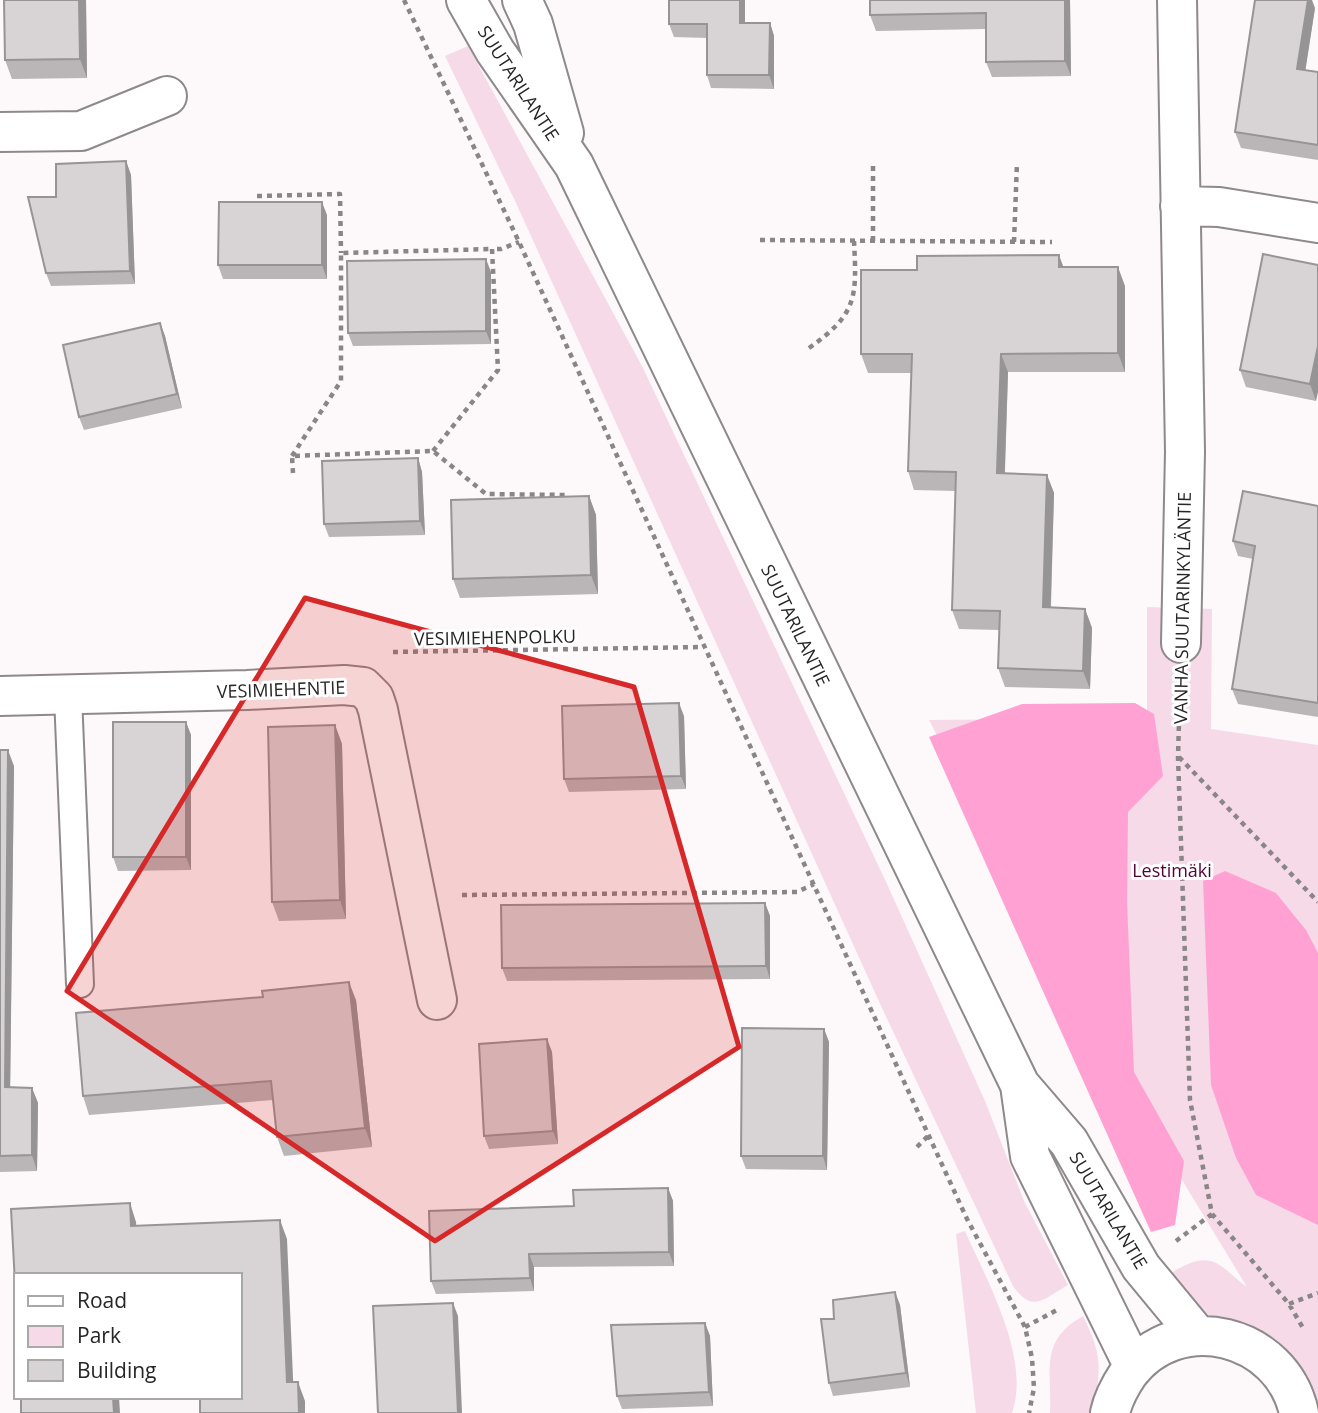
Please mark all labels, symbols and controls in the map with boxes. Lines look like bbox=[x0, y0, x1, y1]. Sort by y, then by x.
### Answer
street label: SUUTARILANTIE bbox=[473, 21, 565, 145]
street label: VANHA SUUTARINKYLÄNTIE bbox=[1168, 492, 1196, 724]
street label: SUUTARILANTIE bbox=[756, 560, 836, 690]
street label: VESIMIEHENPOLKU bbox=[414, 624, 576, 650]
street label: VESIMIEHENTIE bbox=[216, 675, 346, 703]
park label: Lestimäki bbox=[1132, 858, 1212, 882]
street label: SUUTARILANTIE bbox=[1065, 1147, 1153, 1273]
legend bbox=[14, 1273, 242, 1399]
text: Road bbox=[77, 1286, 127, 1314]
text: Park bbox=[77, 1321, 121, 1349]
text: Building bbox=[77, 1356, 156, 1384]

